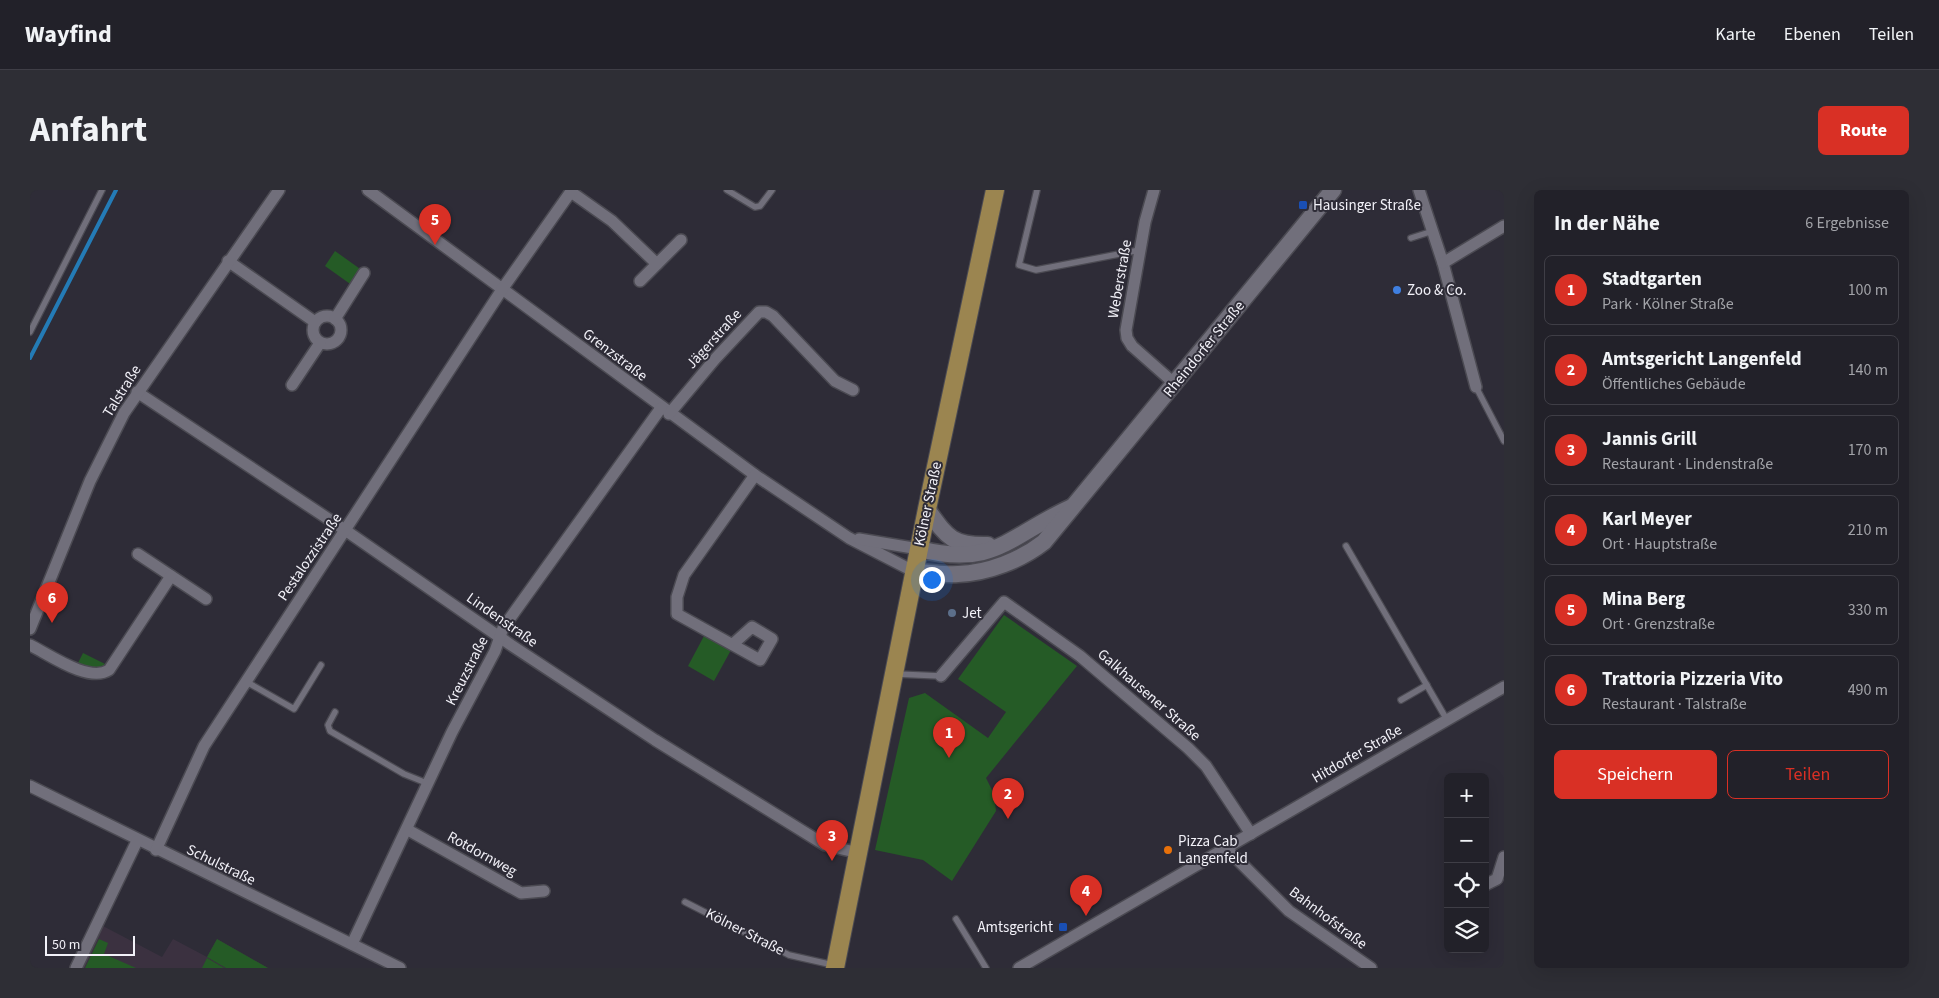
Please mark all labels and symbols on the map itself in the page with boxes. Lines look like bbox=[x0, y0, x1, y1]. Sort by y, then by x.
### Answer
place label: Hausinger Straße bbox=[1313, 195, 1421, 216]
marker: Hausinger Straße bbox=[1297, 199, 1309, 211]
pin: 5 bbox=[419, 204, 451, 245]
street label: Weberstraße bbox=[1103, 238, 1137, 320]
place label: Zoo & Co. bbox=[1407, 280, 1466, 301]
marker: Zoo & Co. bbox=[1391, 284, 1403, 296]
street label: Rheindorfer Straße bbox=[1158, 296, 1250, 402]
street label: Jägerstraße bbox=[681, 304, 747, 374]
street label: Grenzstraße bbox=[578, 324, 652, 386]
street label: Talstraße bbox=[98, 361, 146, 421]
street label: Kölner Straße bbox=[909, 460, 947, 548]
street label: Pestalozzistraße bbox=[273, 509, 347, 605]
your location bbox=[919, 567, 945, 593]
pin: 6 bbox=[36, 582, 68, 623]
street label: Lindenstraße bbox=[462, 588, 542, 652]
place label: Jet bbox=[962, 603, 982, 624]
marker: Jet bbox=[946, 607, 958, 619]
street label: Kreuzstraße bbox=[441, 633, 493, 709]
street label: Galkhausener Straße bbox=[1093, 644, 1205, 746]
pin: 1 bbox=[933, 717, 965, 758]
street label: Hitdorfer Straße bbox=[1308, 720, 1406, 788]
pin: 2 bbox=[992, 778, 1024, 819]
pin: 3 bbox=[816, 820, 848, 861]
street label: Rotdornweg bbox=[443, 826, 521, 882]
place label: Pizza Cab Langenfeld bbox=[1178, 831, 1248, 869]
street label: Schulstraße bbox=[183, 839, 259, 891]
marker: Pizza Cab Langenfeld bbox=[1162, 844, 1174, 856]
pin: 4 bbox=[1070, 875, 1102, 916]
street label: Bahnhofstraße bbox=[1285, 882, 1371, 954]
street label: Kölner Straße bbox=[702, 903, 788, 961]
place label: Amtsgericht bbox=[977, 917, 1053, 938]
marker: Amtsgericht bbox=[1057, 921, 1069, 933]
scale bar bbox=[45, 933, 135, 956]

